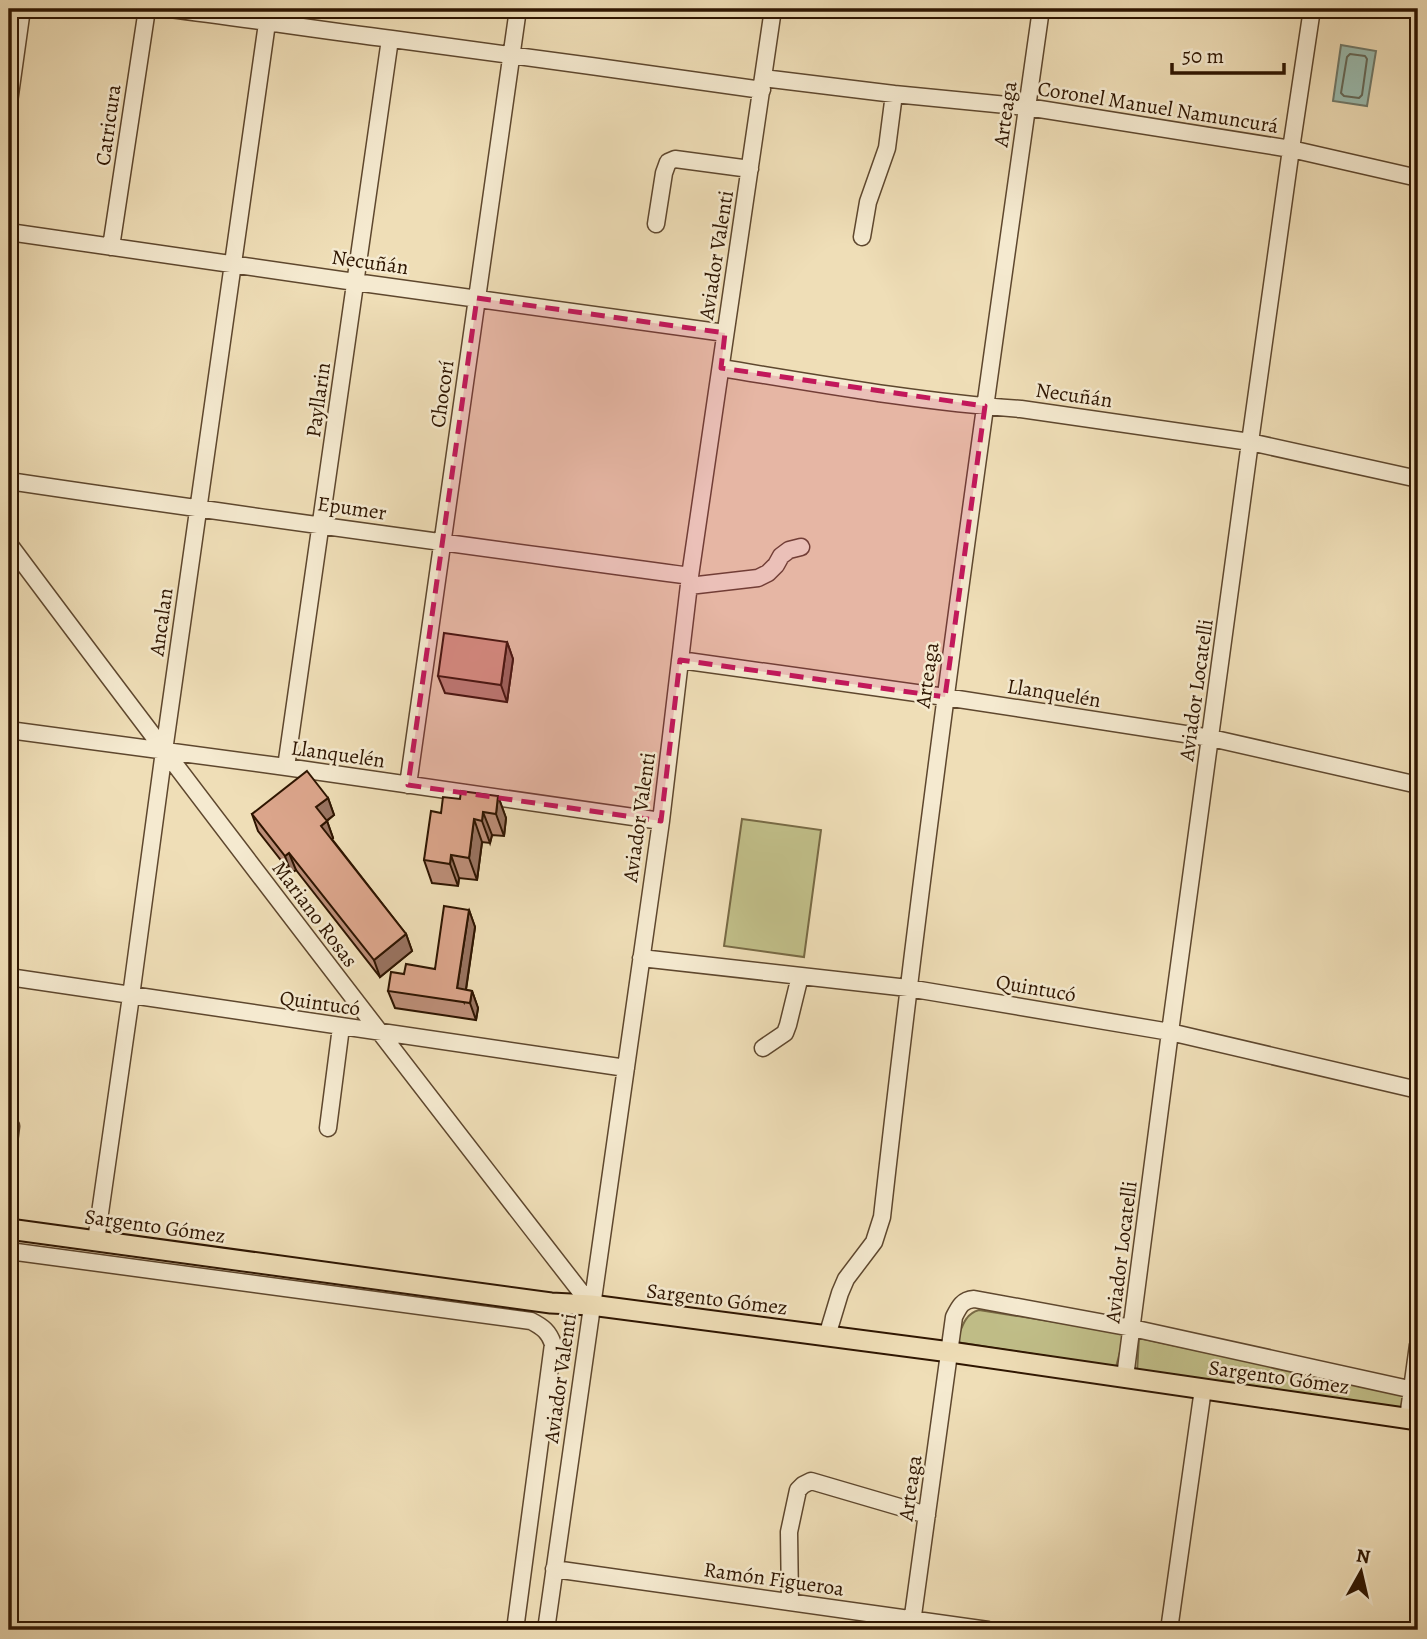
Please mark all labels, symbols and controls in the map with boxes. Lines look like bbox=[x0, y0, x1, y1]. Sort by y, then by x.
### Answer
scale bar bbox=[1172, 32, 1284, 76]
text: 50 m bbox=[1182, 42, 1224, 70]
street label: Coronel Manuel Namuncurá bbox=[1036, 74, 1281, 140]
street label: Arteaga bbox=[986, 79, 1023, 150]
street label: Catricura bbox=[88, 82, 128, 167]
street label: Aviador Valenti bbox=[692, 188, 740, 323]
street label: Necuñán bbox=[330, 243, 410, 281]
street label: Chocorí bbox=[423, 358, 461, 430]
street label: Payllarin bbox=[299, 361, 337, 439]
street label: Necuñán bbox=[1034, 376, 1114, 414]
street label: Epumer bbox=[315, 489, 389, 527]
street label: Ancalan bbox=[142, 586, 180, 659]
street label: Aviador Locatelli bbox=[1172, 617, 1220, 764]
street label: Arteaga bbox=[908, 640, 945, 711]
street label: Llanquelén bbox=[1005, 672, 1103, 714]
street label: Llanquelén bbox=[289, 734, 387, 774]
street label: Aviador Valenti bbox=[616, 750, 662, 885]
street label: Mariano Rosas bbox=[266, 855, 364, 973]
street label: Quintucó bbox=[994, 967, 1078, 1009]
street label: Quintucó bbox=[278, 984, 362, 1022]
street label: Aviador Locatelli bbox=[1098, 1179, 1144, 1326]
street label: Sargento Gómez bbox=[83, 1202, 227, 1250]
street label: Sargento Gómez bbox=[645, 1276, 789, 1322]
street label: Aviador Valenti bbox=[537, 1311, 583, 1446]
street label: Sargento Gómez bbox=[1207, 1353, 1351, 1401]
street label: Arteaga bbox=[891, 1453, 928, 1524]
north arrow bbox=[1326, 1538, 1396, 1608]
text: N bbox=[1355, 1542, 1372, 1570]
street label: Ramón Figueroa bbox=[702, 1555, 846, 1603]

